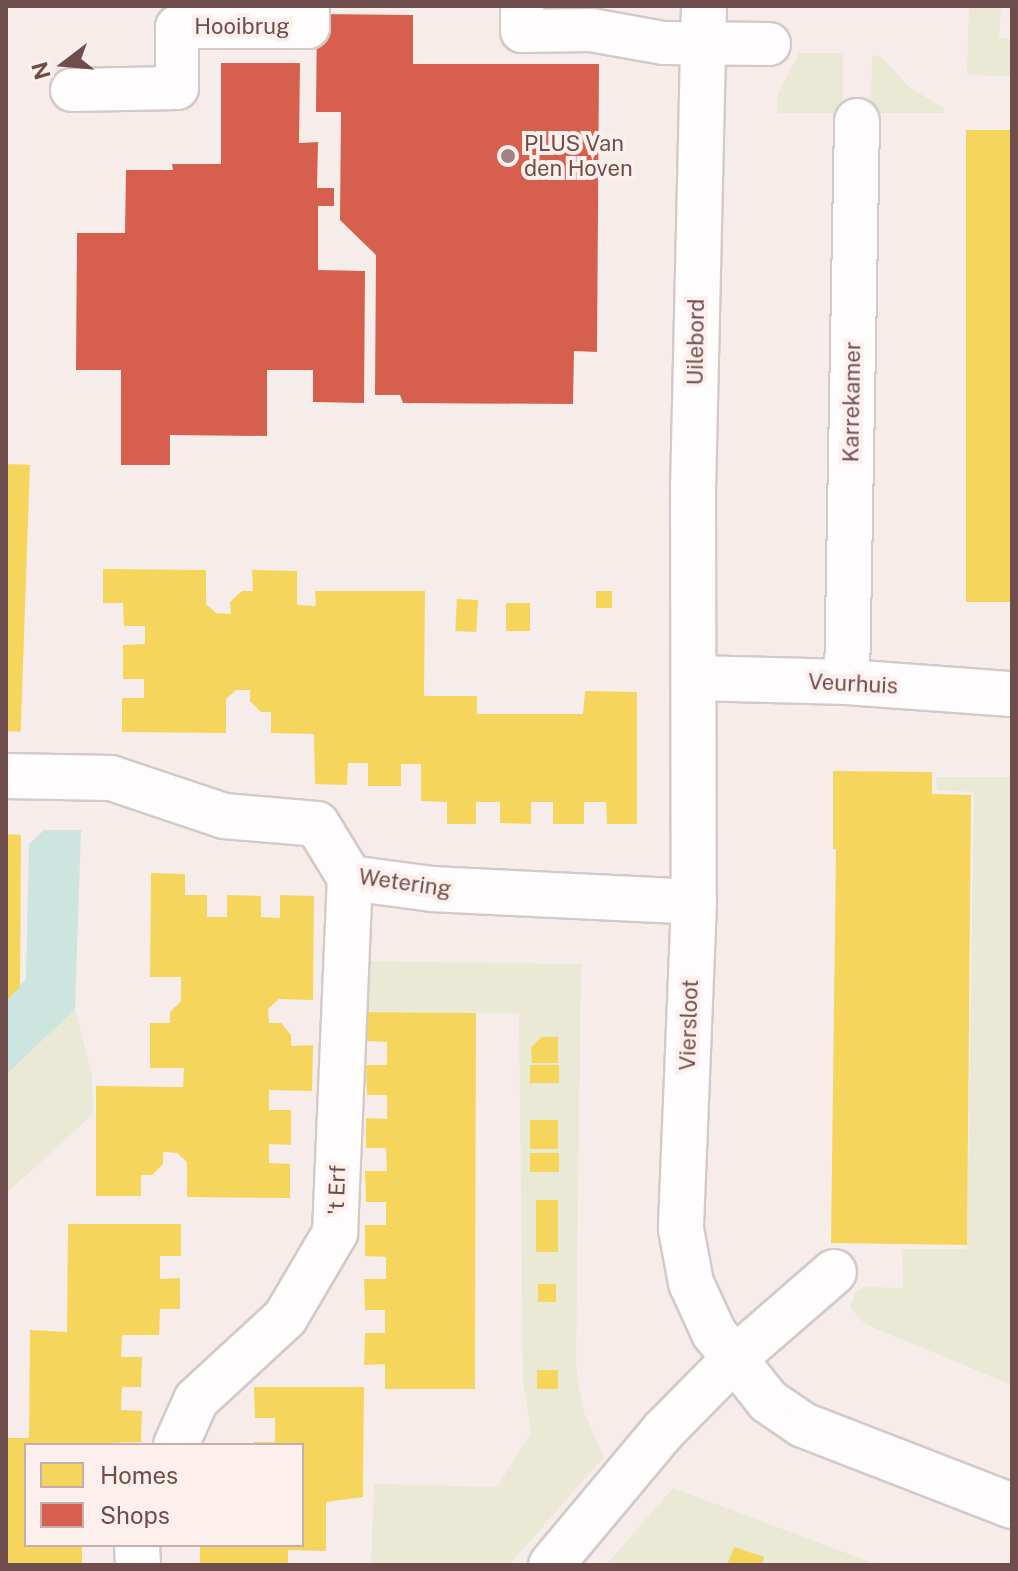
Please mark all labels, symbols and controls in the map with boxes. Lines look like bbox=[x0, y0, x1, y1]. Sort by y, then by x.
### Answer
street label: Hooibrug bbox=[194, 14, 290, 40]
north arrow bbox=[24, 24, 104, 104]
text: N bbox=[26, 59, 56, 82]
place label: PLUS Van den Hoven bbox=[524, 130, 633, 182]
marker: PLUS Van den Hoven bbox=[499, 147, 517, 165]
street label: Uilebord bbox=[682, 298, 710, 386]
street label: Karrekamer bbox=[838, 341, 866, 463]
street label: Veurhuis bbox=[807, 668, 899, 700]
street label: Wetering bbox=[357, 863, 453, 903]
street label: Viersloot bbox=[674, 979, 704, 1071]
street label: 't Erf bbox=[323, 1165, 351, 1215]
legend bbox=[24, 1443, 304, 1547]
text: Homes bbox=[100, 1461, 178, 1489]
text: Shops bbox=[100, 1501, 170, 1529]

